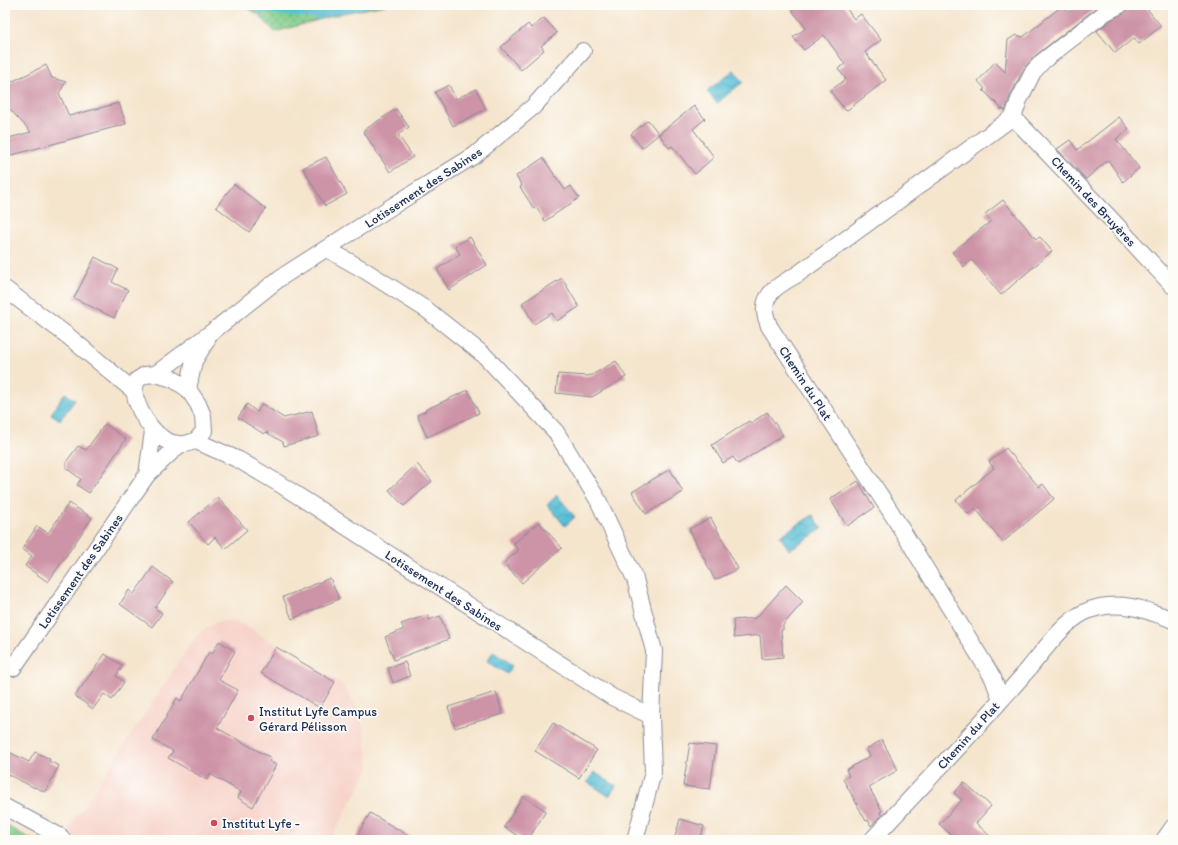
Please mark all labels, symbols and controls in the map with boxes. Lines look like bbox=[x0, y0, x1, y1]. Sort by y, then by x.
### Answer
street label: Lotissement des Sabines bbox=[362, 144, 485, 231]
street label: Chemin des Bruyères bbox=[1048, 153, 1139, 250]
street label: Chemin du Plat bbox=[776, 343, 835, 423]
street label: Lotissement des Sabines bbox=[35, 511, 126, 632]
street label: Lotissement des Sabines bbox=[382, 547, 505, 634]
street label: Chemin du Plat bbox=[934, 698, 1003, 772]
place label: Institut Lyfe Campus Gérard Pélisson bbox=[259, 704, 377, 734]
marker: Institut Lyfe Campus Gérard Pélisson bbox=[246, 713, 256, 723]
place label: Institut Lyfe - bbox=[222, 816, 300, 831]
marker: Institut Lyfe - bbox=[209, 818, 219, 828]

